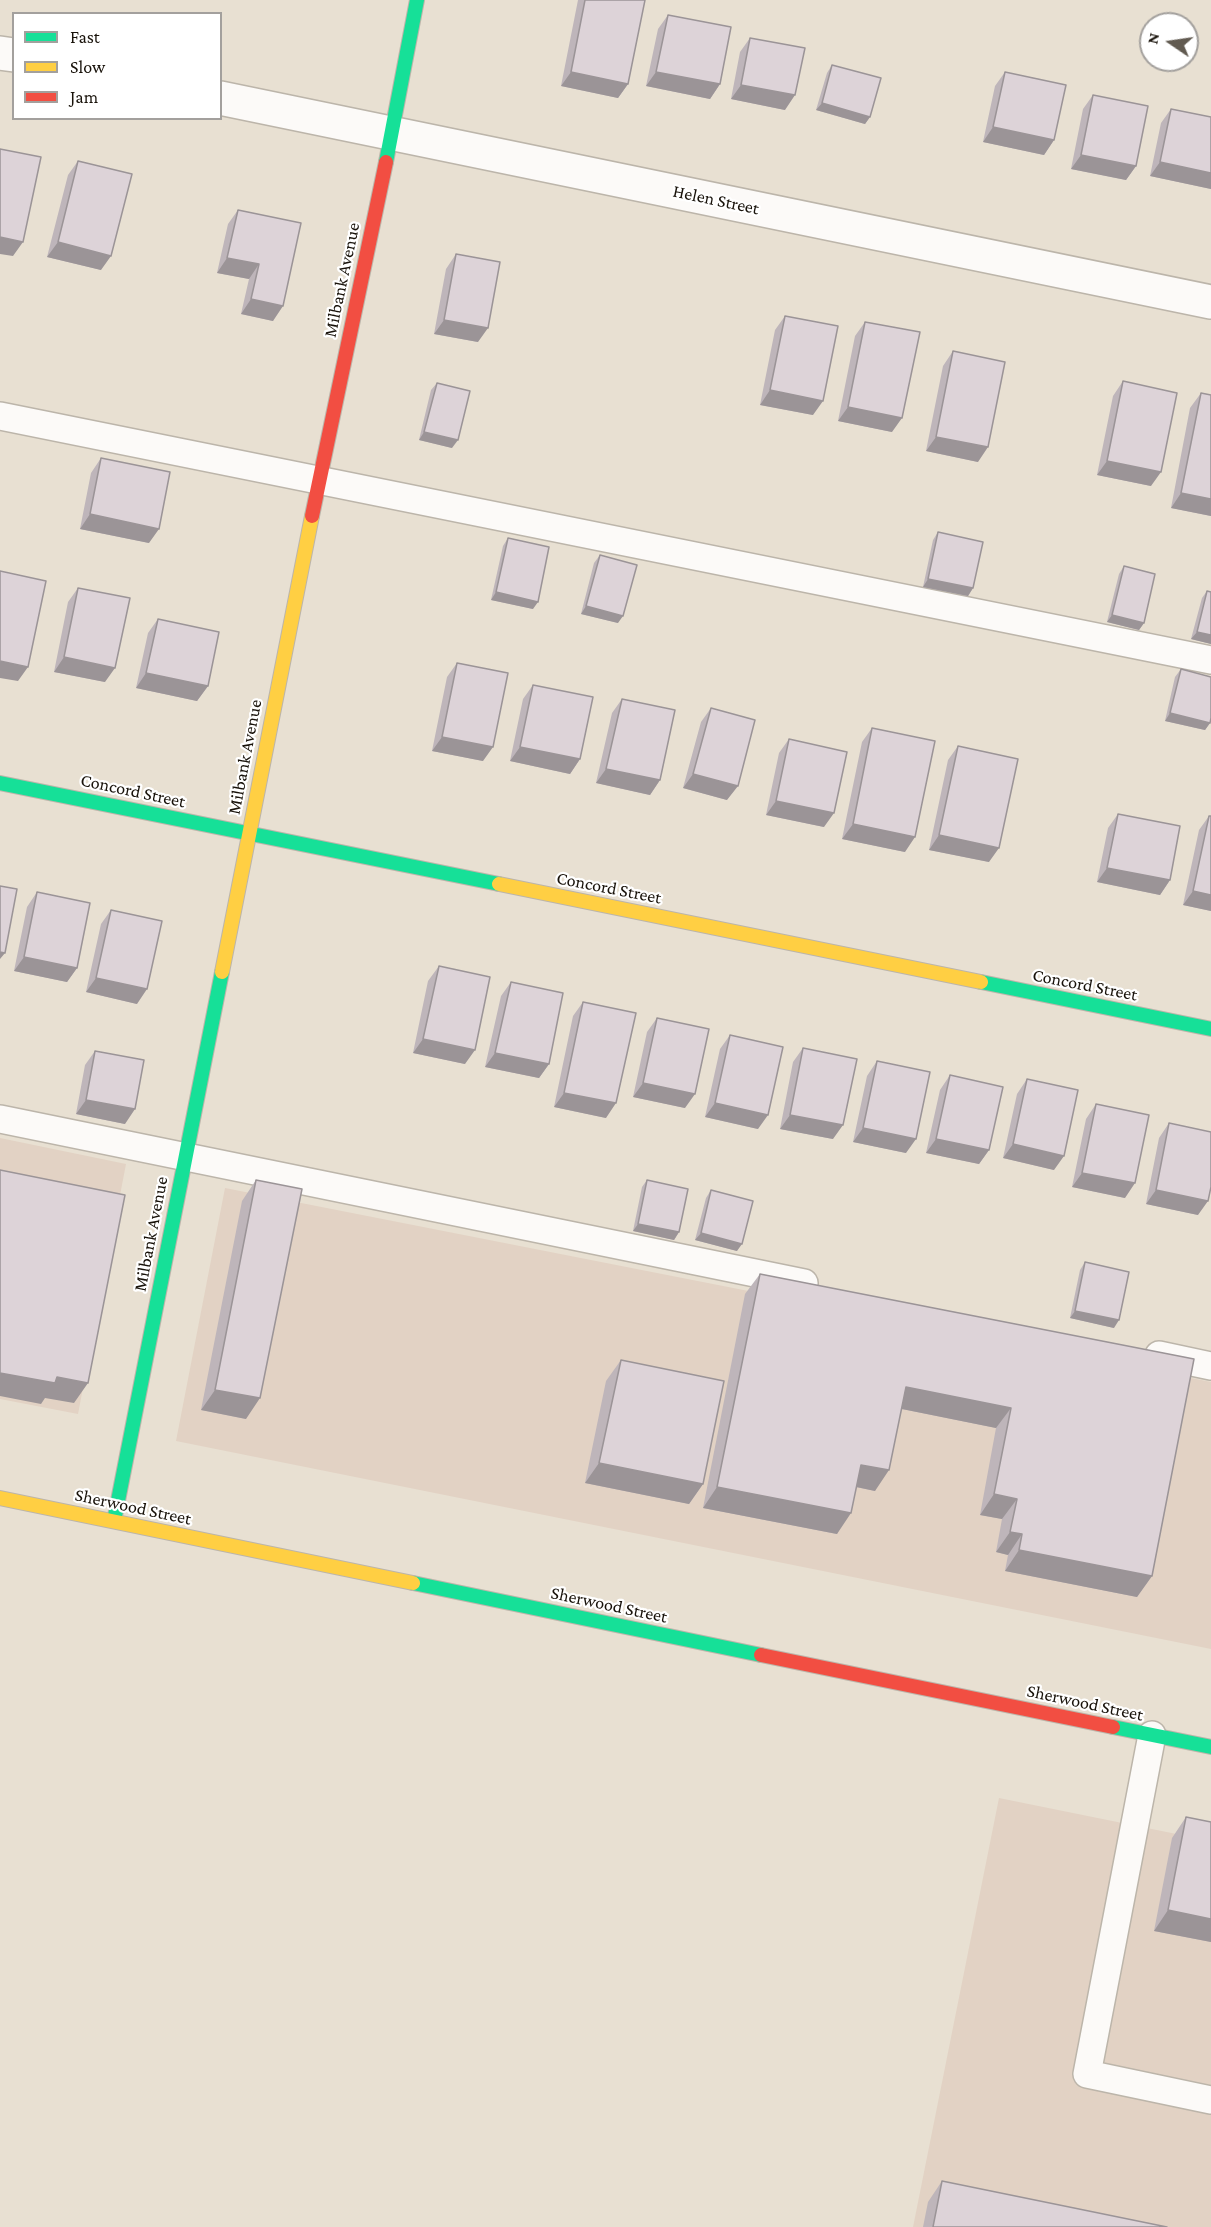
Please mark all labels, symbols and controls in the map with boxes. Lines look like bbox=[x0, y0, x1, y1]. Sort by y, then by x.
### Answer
legend bbox=[12, 12, 222, 120]
north arrow bbox=[1139, 12, 1199, 72]
text: Fast bbox=[70, 27, 100, 47]
text: N bbox=[1143, 31, 1162, 46]
text: Slow bbox=[70, 57, 105, 77]
text: Jam bbox=[70, 87, 98, 107]
street label: Helen Street bbox=[671, 180, 761, 220]
street label: Milbank Avenue bbox=[319, 221, 365, 339]
street label: Milbank Avenue bbox=[223, 698, 267, 816]
street label: Concord Street bbox=[79, 769, 187, 813]
street label: Concord Street bbox=[555, 867, 663, 909]
street label: Concord Street bbox=[1031, 964, 1139, 1006]
street label: Milbank Avenue bbox=[129, 1175, 173, 1293]
street label: Sherwood Street bbox=[73, 1484, 193, 1530]
street label: Sherwood Street bbox=[549, 1582, 669, 1628]
street label: Sherwood Street bbox=[1025, 1680, 1145, 1726]

